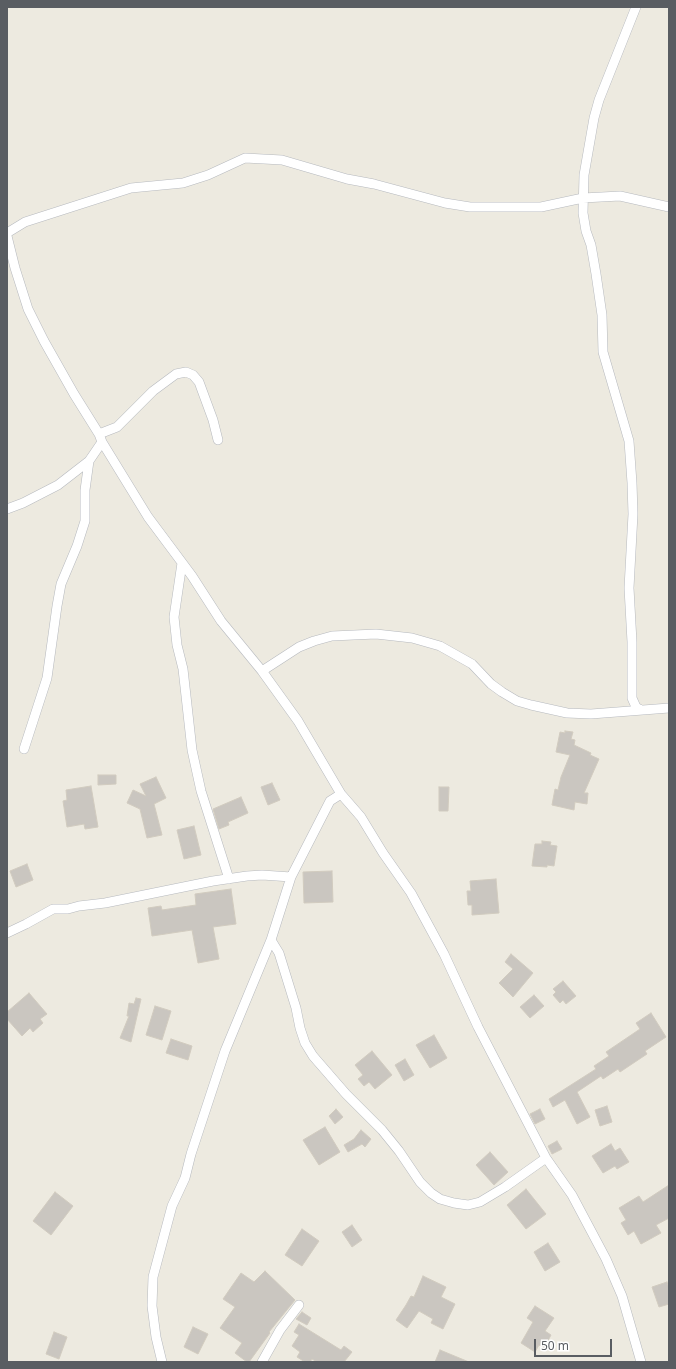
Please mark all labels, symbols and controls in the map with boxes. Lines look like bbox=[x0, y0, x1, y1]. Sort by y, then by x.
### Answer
scale bar bbox=[536, 1331, 614, 1357]
text: 50 m bbox=[541, 1337, 569, 1354]

